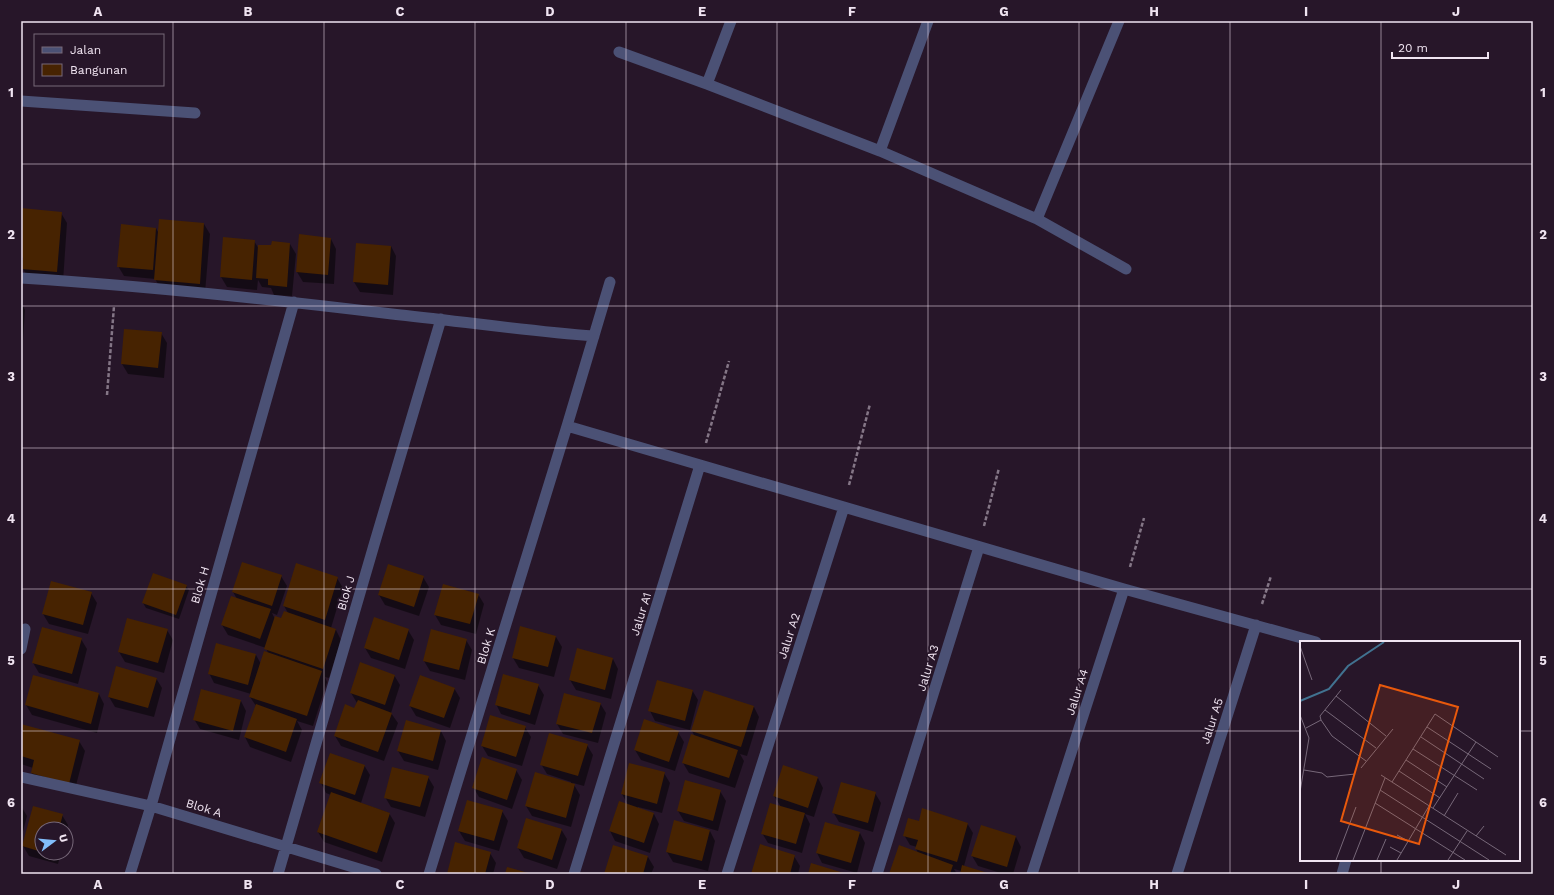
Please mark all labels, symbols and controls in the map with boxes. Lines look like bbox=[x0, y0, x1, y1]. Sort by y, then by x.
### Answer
text: A bbox=[94, 4, 103, 19]
text: B bbox=[244, 4, 253, 19]
text: C bbox=[396, 4, 405, 19]
text: D bbox=[545, 4, 555, 19]
text: E bbox=[698, 4, 706, 19]
text: F bbox=[848, 4, 856, 19]
text: G bbox=[999, 4, 1009, 19]
text: H bbox=[1149, 4, 1159, 19]
text: I bbox=[1304, 4, 1308, 19]
text: J bbox=[1452, 4, 1460, 19]
legend bbox=[34, 34, 164, 86]
scale bar bbox=[1392, 34, 1488, 60]
text: 20 m bbox=[1398, 41, 1428, 55]
text: Jalan bbox=[70, 43, 101, 57]
text: Bangunan bbox=[70, 63, 128, 77]
text: 1 bbox=[8, 85, 14, 100]
text: 1 bbox=[1540, 85, 1546, 100]
text: 2 bbox=[7, 227, 15, 242]
text: 2 bbox=[1539, 227, 1547, 242]
text: 3 bbox=[7, 369, 15, 384]
text: 3 bbox=[1539, 369, 1547, 384]
text: 4 bbox=[7, 511, 16, 526]
text: 4 bbox=[1539, 511, 1548, 526]
street label: Blok H bbox=[188, 565, 212, 605]
street label: Blok J bbox=[334, 574, 358, 612]
street label: Jalur A1 bbox=[628, 591, 654, 637]
street label: Jalur A2 bbox=[775, 611, 803, 661]
street label: Blok K bbox=[474, 626, 498, 666]
inset map bbox=[1300, 641, 1520, 861]
street label: Jalur A3 bbox=[914, 643, 942, 693]
text: 5 bbox=[7, 653, 15, 668]
text: 5 bbox=[1539, 653, 1547, 668]
street label: Jalur A4 bbox=[1063, 667, 1091, 717]
street label: Jalur A5 bbox=[1198, 696, 1226, 746]
text: 6 bbox=[7, 795, 15, 810]
text: 6 bbox=[1539, 795, 1547, 810]
street label: Blok A bbox=[184, 796, 224, 820]
north arrow bbox=[34, 821, 74, 861]
text: U bbox=[56, 833, 71, 844]
text: A bbox=[94, 877, 103, 892]
text: B bbox=[244, 877, 253, 892]
text: C bbox=[396, 877, 405, 892]
text: D bbox=[545, 877, 555, 892]
text: E bbox=[698, 877, 706, 892]
text: F bbox=[848, 877, 856, 892]
text: G bbox=[999, 877, 1009, 892]
text: H bbox=[1149, 877, 1159, 892]
text: I bbox=[1304, 877, 1308, 892]
text: J bbox=[1452, 877, 1460, 892]

